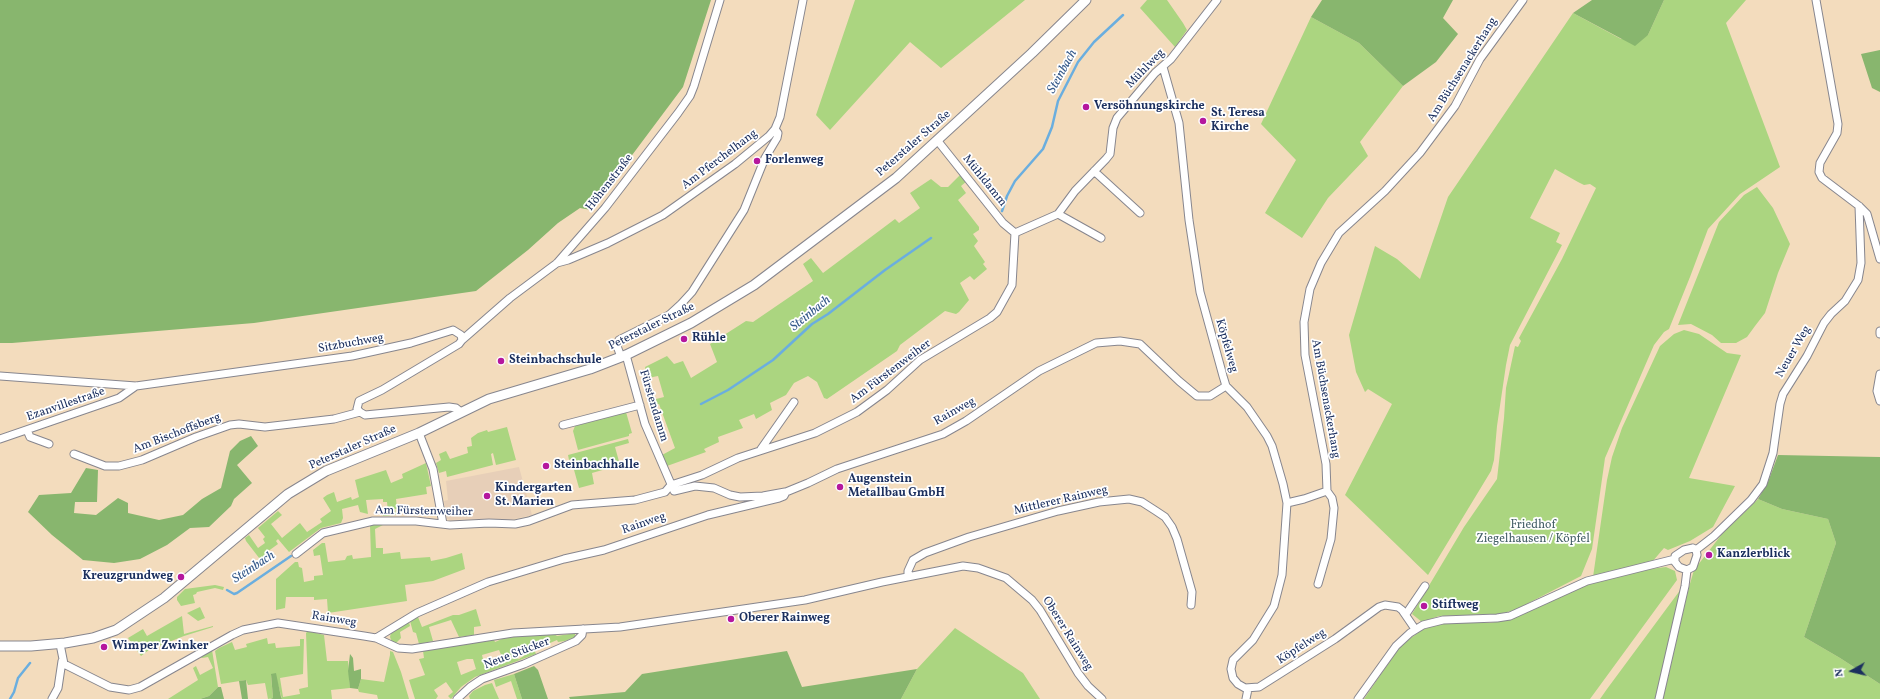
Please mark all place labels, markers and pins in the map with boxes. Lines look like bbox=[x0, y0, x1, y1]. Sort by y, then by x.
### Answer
place label: Versöhnungskirche bbox=[1094, 100, 1205, 114]
marker: Versöhnungskirche bbox=[1081, 102, 1091, 112]
place label: St. Teresa Kirche bbox=[1211, 107, 1265, 135]
marker: St. Teresa Kirche bbox=[1198, 116, 1208, 126]
place label: Forlenweg bbox=[765, 154, 824, 168]
marker: Forlenweg bbox=[752, 156, 762, 166]
place label: Rühle bbox=[692, 332, 726, 346]
marker: Rühle bbox=[679, 334, 689, 344]
place label: Steinbachschule bbox=[509, 354, 602, 368]
marker: Steinbachschule bbox=[496, 356, 506, 366]
place label: Steinbachhalle bbox=[554, 459, 639, 473]
marker: Steinbachhalle bbox=[541, 461, 551, 471]
place label: Augenstein Metallbau GmbH bbox=[848, 473, 945, 501]
place label: Kindergarten St. Marien bbox=[495, 482, 572, 510]
marker: Augenstein Metallbau GmbH bbox=[835, 482, 845, 492]
marker: Kindergarten St. Marien bbox=[482, 491, 492, 501]
place label: Kanzlerblick bbox=[1717, 548, 1790, 562]
marker: Kanzlerblick bbox=[1704, 550, 1714, 560]
place label: Kreuzgrundweg bbox=[82, 570, 173, 584]
marker: Kreuzgrundweg bbox=[176, 572, 186, 582]
place label: Stiftweg bbox=[1432, 599, 1479, 613]
marker: Stiftweg bbox=[1419, 601, 1429, 611]
place label: Oberer Rainweg bbox=[739, 612, 830, 626]
marker: Oberer Rainweg bbox=[726, 614, 736, 624]
place label: Wimper Zwinker bbox=[112, 640, 209, 654]
marker: Wimper Zwinker bbox=[99, 642, 109, 652]

